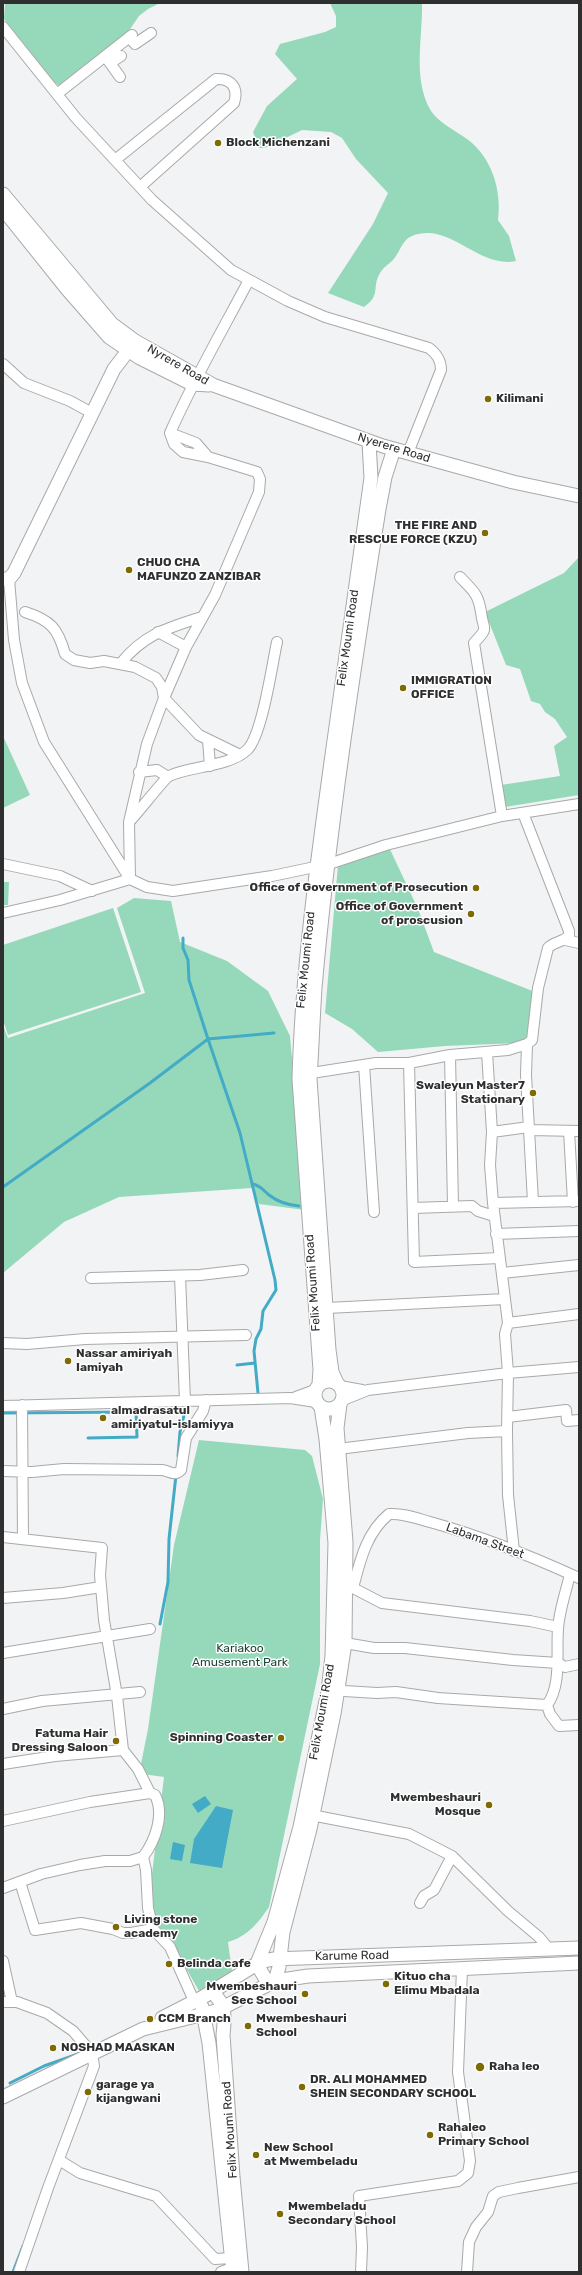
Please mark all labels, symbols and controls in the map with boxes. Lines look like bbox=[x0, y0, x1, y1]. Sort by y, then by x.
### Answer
place label: Block Michenzani bbox=[226, 136, 330, 150]
marker: Block Michenzani bbox=[213, 138, 223, 148]
street label: Nyrere Road bbox=[145, 342, 211, 388]
place label: Kilimani bbox=[496, 392, 543, 406]
marker: Kilimani bbox=[483, 394, 493, 404]
street label: Nyerere Road bbox=[356, 430, 432, 466]
place label: THE FIRE AND RESCUE FORCE (KZU) bbox=[349, 519, 477, 547]
marker: THE FIRE AND RESCUE FORCE (KZU) bbox=[480, 528, 490, 538]
place label: CHUO CHA MAFUNZO ZANZIBAR bbox=[137, 556, 261, 584]
marker: CHUO CHA MAFUNZO ZANZIBAR bbox=[124, 565, 134, 575]
street label: Felix Moumi Road bbox=[334, 589, 362, 687]
place label: IMMIGRATION OFFICE bbox=[411, 674, 492, 702]
marker: IMMIGRATION OFFICE bbox=[398, 683, 408, 693]
place label: Office of Government of Prosecution bbox=[250, 881, 468, 895]
marker: Office of Government of Prosecution bbox=[471, 883, 481, 893]
place label: Office of Government of proscusion bbox=[336, 900, 463, 928]
marker: Office of Government of proscusion bbox=[466, 909, 476, 919]
street label: Felix Moumi Road bbox=[294, 911, 318, 1009]
place label: Swaleyun Master7 Stationary bbox=[416, 1079, 525, 1107]
marker: Swaleyun Master7 Stationary bbox=[528, 1088, 538, 1098]
street label: Felix Moumi Road bbox=[302, 1234, 324, 1332]
place label: Nassar amiriyah Iamiyah bbox=[76, 1347, 172, 1375]
marker: Nassar amiriyah Iamiyah bbox=[63, 1356, 73, 1366]
place label: almadrasatul amiriyatul-islamiyya bbox=[111, 1404, 234, 1432]
marker: almadrasatul amiriyatul-islamiyya bbox=[98, 1413, 108, 1423]
street label: Labama Street bbox=[444, 1520, 526, 1562]
park label: Kariakoo Amusement Park bbox=[192, 1642, 288, 1670]
street label: Felix Moumi Road bbox=[306, 1663, 338, 1761]
place label: Fatuma Hair Dressing Saloon bbox=[11, 1727, 108, 1755]
place label: Spinning Coaster bbox=[170, 1731, 273, 1745]
marker: Spinning Coaster bbox=[276, 1733, 286, 1743]
marker: Fatuma Hair Dressing Saloon bbox=[111, 1736, 121, 1746]
place label: Mwembeshauri Mosque bbox=[390, 1791, 481, 1819]
marker: Mwembeshauri Mosque bbox=[484, 1800, 494, 1810]
place label: Living stone academy bbox=[124, 1913, 197, 1941]
marker: Living stone academy bbox=[111, 1922, 121, 1932]
street label: Karume Road bbox=[315, 1948, 389, 1964]
place label: Belinda cafe bbox=[177, 1957, 251, 1971]
marker: Belinda cafe bbox=[164, 1959, 174, 1969]
place label: Kituo cha Elimu Mbadala bbox=[394, 1970, 480, 1998]
marker: Kituo cha Elimu Mbadala bbox=[381, 1979, 391, 1989]
place label: Mwembeshauri Sec School bbox=[206, 1980, 297, 2008]
marker: Mwembeshauri Sec School bbox=[300, 1989, 310, 1999]
place label: CCM Branch bbox=[158, 2012, 231, 2026]
place label: Mwembeshauri School bbox=[256, 2012, 347, 2040]
marker: CCM Branch bbox=[145, 2014, 155, 2024]
marker: Mwembeshauri School bbox=[243, 2021, 253, 2031]
place label: NOSHAD MAASKAN bbox=[61, 2041, 175, 2055]
marker: NOSHAD MAASKAN bbox=[48, 2043, 58, 2053]
place label: Raha leo bbox=[489, 2060, 540, 2074]
marker: Raha leo bbox=[474, 2061, 486, 2073]
place label: DR. ALI MOHAMMED SHEIN SECONDARY SCHOOL bbox=[310, 2073, 476, 2101]
place label: garage ya kijangwani bbox=[96, 2078, 161, 2106]
street label: Felix Moumi Road bbox=[219, 2081, 241, 2179]
marker: DR. ALI MOHAMMED SHEIN SECONDARY SCHOOL bbox=[297, 2082, 307, 2092]
marker: garage ya kijangwani bbox=[83, 2087, 93, 2097]
place label: Rahaleo Primary School bbox=[438, 2121, 529, 2149]
marker: Rahaleo Primary School bbox=[425, 2130, 435, 2140]
place label: New School at Mwembeladu bbox=[264, 2141, 358, 2169]
marker: New School at Mwembeladu bbox=[251, 2150, 261, 2160]
place label: Mwembeladu Secondary School bbox=[288, 2200, 396, 2228]
marker: Mwembeladu Secondary School bbox=[275, 2209, 285, 2219]

